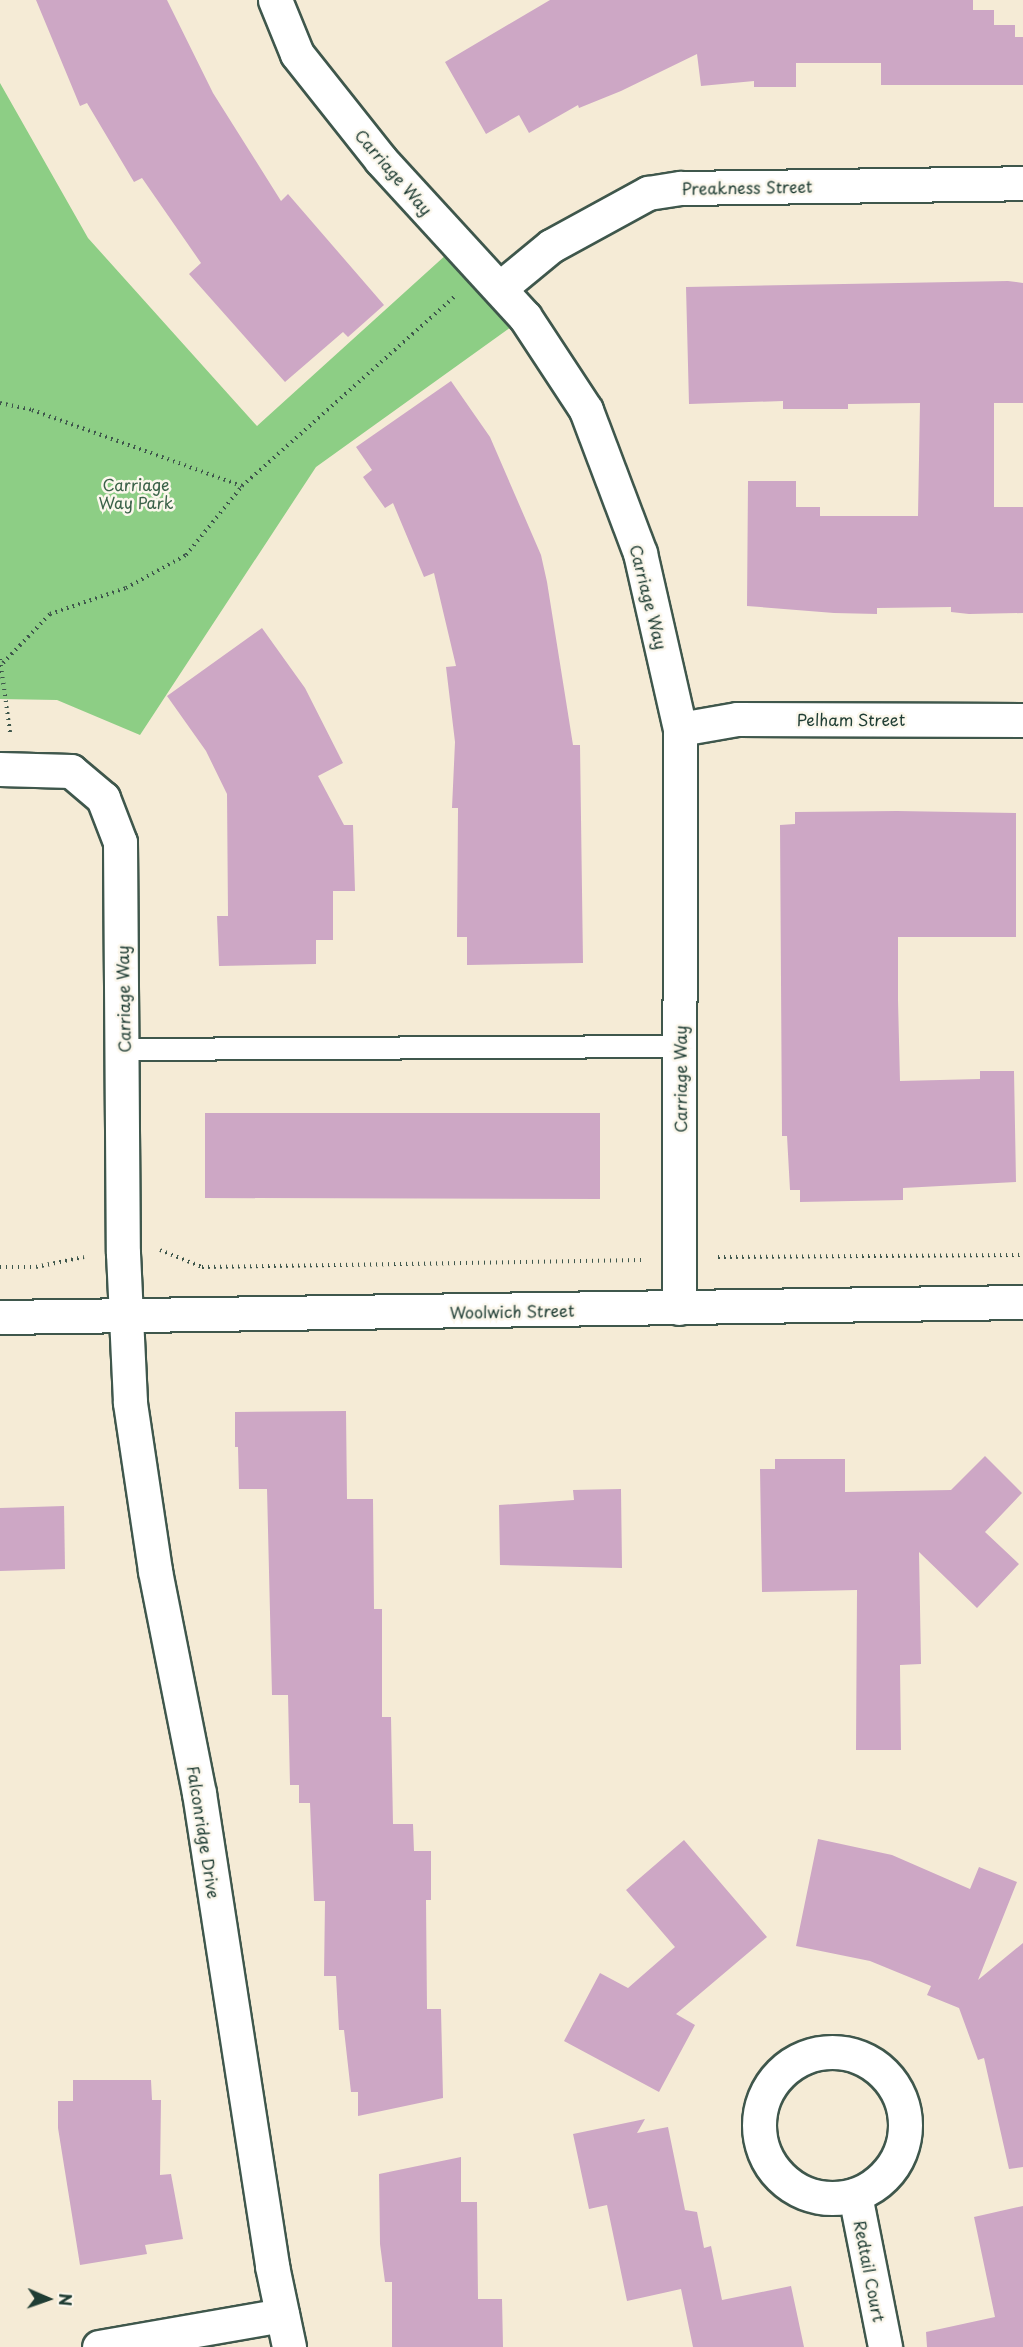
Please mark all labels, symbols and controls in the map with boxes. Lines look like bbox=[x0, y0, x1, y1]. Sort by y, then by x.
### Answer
street label: Carriage Way bbox=[352, 125, 436, 219]
street label: Preakness Street bbox=[681, 176, 813, 198]
park label: Carriage Way Park bbox=[98, 474, 174, 512]
street label: Carriage Way bbox=[627, 543, 671, 651]
street label: Pelham Street bbox=[796, 709, 906, 729]
street label: Carriage Way bbox=[112, 945, 134, 1053]
street label: Carriage Way bbox=[670, 1026, 690, 1132]
street label: Woolwich Street bbox=[449, 1300, 575, 1322]
street label: Falconridge Drive bbox=[184, 1764, 224, 1900]
street label: Redtail Court bbox=[851, 2219, 889, 2323]
north arrow bbox=[18, 2269, 78, 2329]
text: N bbox=[54, 2293, 78, 2306]

